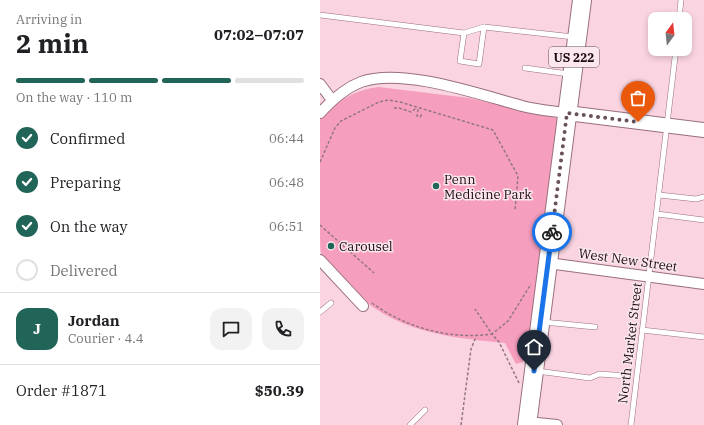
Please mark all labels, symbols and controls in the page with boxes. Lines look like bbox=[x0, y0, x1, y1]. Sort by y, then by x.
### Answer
text: Arriving in bbox=[16, 11, 82, 28]
north arrow bbox=[648, 12, 692, 56]
map controls bbox=[648, 12, 692, 56]
text: 07:02–07:07 bbox=[214, 25, 304, 44]
text: 2 min bbox=[16, 26, 89, 60]
road number: US 222 bbox=[549, 47, 599, 67]
pin bbox=[621, 81, 655, 122]
icon: bag bbox=[627, 87, 649, 109]
text: On the way · 110 m bbox=[16, 89, 132, 106]
icon: check bbox=[16, 127, 38, 149]
text: Confirmed bbox=[50, 129, 125, 148]
text: 06:44 bbox=[269, 130, 304, 147]
icon: check bbox=[16, 171, 38, 193]
place label: Penn Medicine Park bbox=[444, 171, 532, 203]
text: Preparing bbox=[50, 173, 121, 192]
text: 06:48 bbox=[269, 174, 304, 191]
marker: Penn Medicine Park bbox=[431, 181, 441, 191]
courier bbox=[532, 212, 572, 252]
icon: check bbox=[16, 215, 38, 237]
text: On the way bbox=[50, 217, 128, 236]
text: 06:51 bbox=[269, 218, 304, 235]
icon: bike bbox=[541, 221, 563, 243]
place label: Carousel bbox=[339, 238, 393, 255]
marker: Carousel bbox=[326, 241, 336, 251]
street label: West New Street bbox=[578, 245, 679, 275]
text: Delivered bbox=[50, 261, 118, 280]
street label: North Market Street bbox=[614, 281, 646, 404]
button: chat bbox=[210, 308, 252, 350]
button: phone bbox=[262, 308, 304, 350]
text: Jordan bbox=[68, 311, 120, 330]
text: J bbox=[33, 319, 41, 338]
text: Courier · 4.4 bbox=[68, 330, 144, 347]
pin bbox=[517, 330, 551, 371]
icon: home bbox=[523, 336, 545, 358]
text: Order #1871 bbox=[16, 381, 107, 400]
text: $50.39 bbox=[255, 381, 304, 400]

